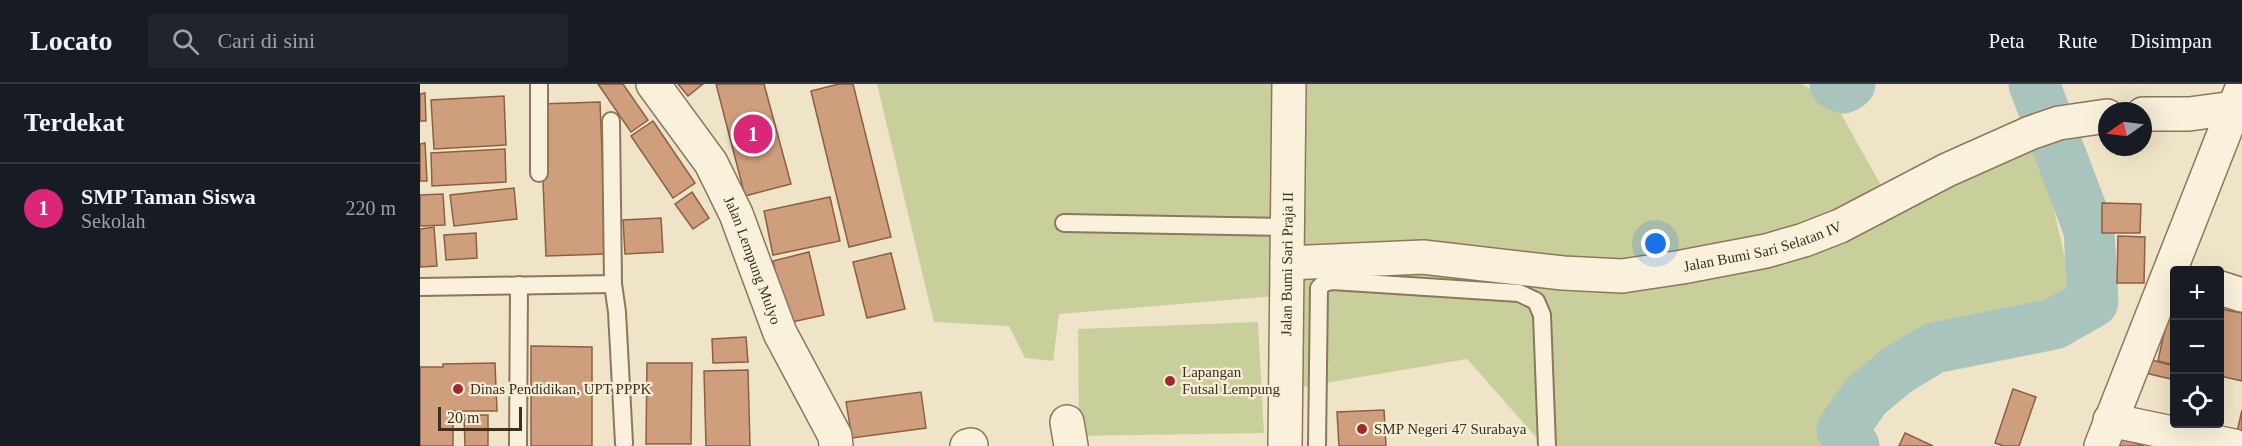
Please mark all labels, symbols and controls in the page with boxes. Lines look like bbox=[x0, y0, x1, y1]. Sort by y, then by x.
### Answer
search box bbox=[148, 14, 568, 68]
text: Locato bbox=[30, 25, 112, 56]
icon: search bbox=[169, 25, 202, 58]
text: Cari di sini bbox=[217, 28, 315, 53]
text: Peta bbox=[1989, 29, 2025, 53]
text: Rute bbox=[2058, 29, 2097, 53]
text: Disimpan bbox=[2130, 29, 2212, 53]
north arrow bbox=[2098, 102, 2152, 156]
text: Terdekat bbox=[24, 108, 124, 137]
pin: 1 bbox=[734, 112, 772, 156]
text: SMP Taman Siswa bbox=[81, 184, 256, 209]
street label: Jalan Bumi Sari Praja II bbox=[1278, 192, 1296, 336]
street label: Jalan Lempung Mulyo bbox=[721, 194, 784, 327]
text: 1 bbox=[39, 197, 49, 219]
text: 220 m bbox=[345, 197, 396, 219]
text: Sekolah bbox=[81, 210, 145, 232]
street label: Jalan Bumi Sari Selatan IV bbox=[1682, 218, 1844, 275]
your location bbox=[1641, 229, 1670, 258]
map controls bbox=[2170, 266, 2224, 428]
button: + bbox=[2170, 266, 2224, 320]
button: − bbox=[2170, 320, 2224, 374]
place label: Lapangan Futsal Lempung bbox=[1182, 364, 1280, 397]
marker: Lapangan Futsal Lempung bbox=[1163, 374, 1177, 388]
button: locate bbox=[2170, 374, 2224, 428]
place label: Dinas Pendidikan, UPT PPPK bbox=[470, 381, 652, 397]
marker: Dinas Pendidikan, UPT PPPK bbox=[451, 382, 465, 396]
scale bar bbox=[438, 404, 522, 432]
text: 20 m bbox=[447, 409, 479, 426]
place label: SMP Negeri 47 Surabaya bbox=[1374, 421, 1527, 437]
marker: SMP Negeri 47 Surabaya bbox=[1355, 422, 1369, 436]

